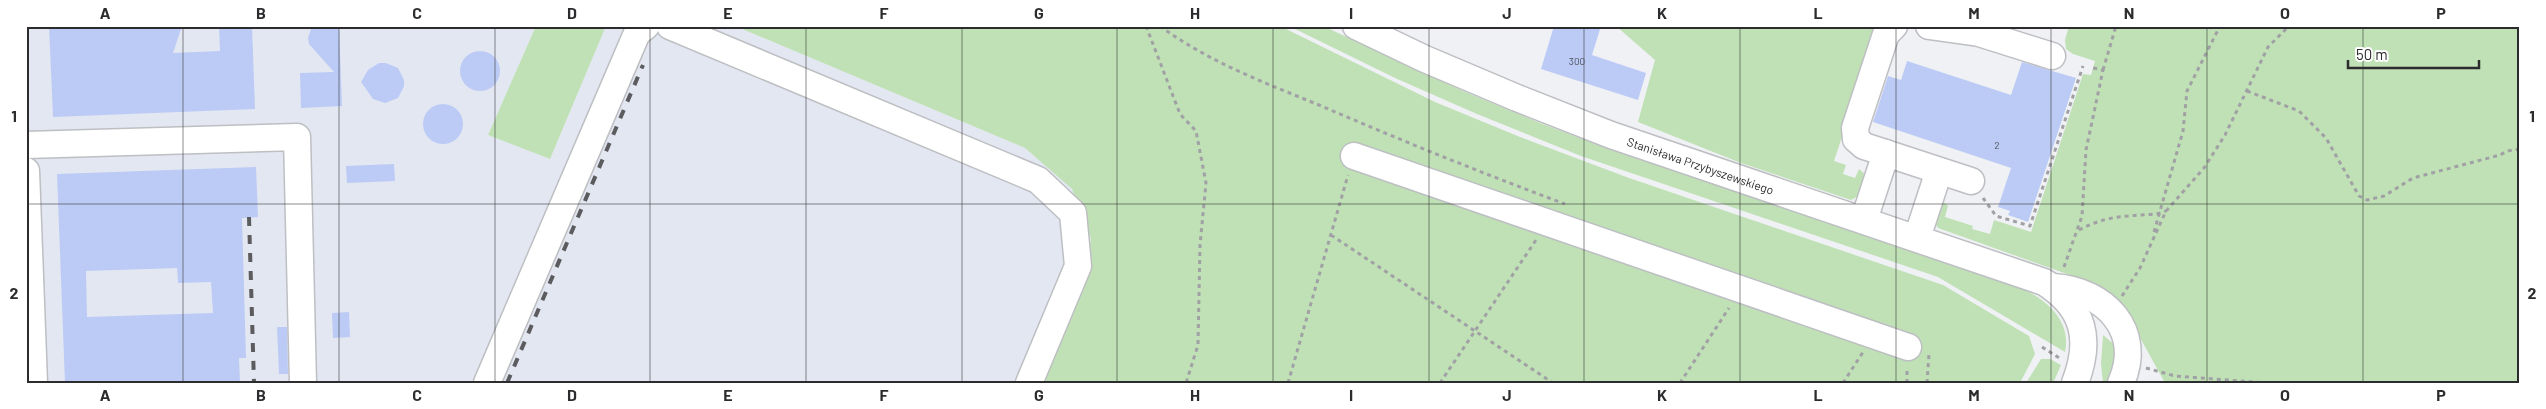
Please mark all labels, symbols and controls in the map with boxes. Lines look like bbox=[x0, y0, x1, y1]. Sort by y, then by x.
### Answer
text: A bbox=[100, 3, 111, 22]
text: B bbox=[256, 3, 266, 22]
text: C bbox=[412, 3, 422, 22]
text: D bbox=[567, 3, 577, 22]
text: E bbox=[723, 3, 733, 22]
text: F bbox=[880, 3, 889, 22]
text: G bbox=[1034, 3, 1044, 22]
text: H bbox=[1190, 3, 1200, 22]
text: I bbox=[1349, 3, 1353, 22]
text: J bbox=[1502, 3, 1512, 22]
text: K bbox=[1657, 3, 1667, 22]
text: L bbox=[1813, 3, 1823, 22]
text: M bbox=[1968, 3, 1980, 22]
text: N bbox=[2124, 3, 2134, 22]
text: O bbox=[2280, 3, 2290, 22]
text: P bbox=[2436, 3, 2446, 22]
scale bar bbox=[2348, 38, 2480, 70]
text: 50 m bbox=[2356, 45, 2388, 63]
house number: 300 bbox=[1569, 55, 1585, 67]
text: 1 bbox=[11, 106, 17, 125]
text: 1 bbox=[2529, 106, 2535, 125]
street label: Stanisława Przybyszewskiego bbox=[1625, 134, 1776, 197]
house number: 2 bbox=[1994, 139, 2000, 151]
text: 2 bbox=[10, 283, 19, 302]
text: 2 bbox=[2528, 283, 2537, 302]
text: A bbox=[100, 385, 111, 404]
text: B bbox=[256, 385, 266, 404]
text: C bbox=[412, 385, 422, 404]
text: D bbox=[567, 385, 577, 404]
text: E bbox=[723, 385, 733, 404]
text: F bbox=[880, 385, 889, 404]
text: G bbox=[1034, 385, 1044, 404]
text: H bbox=[1190, 385, 1200, 404]
text: I bbox=[1349, 385, 1353, 404]
text: J bbox=[1502, 385, 1512, 404]
text: K bbox=[1657, 385, 1667, 404]
text: L bbox=[1813, 385, 1823, 404]
text: M bbox=[1968, 385, 1980, 404]
text: N bbox=[2124, 385, 2134, 404]
text: O bbox=[2280, 385, 2290, 404]
text: P bbox=[2436, 385, 2446, 404]

